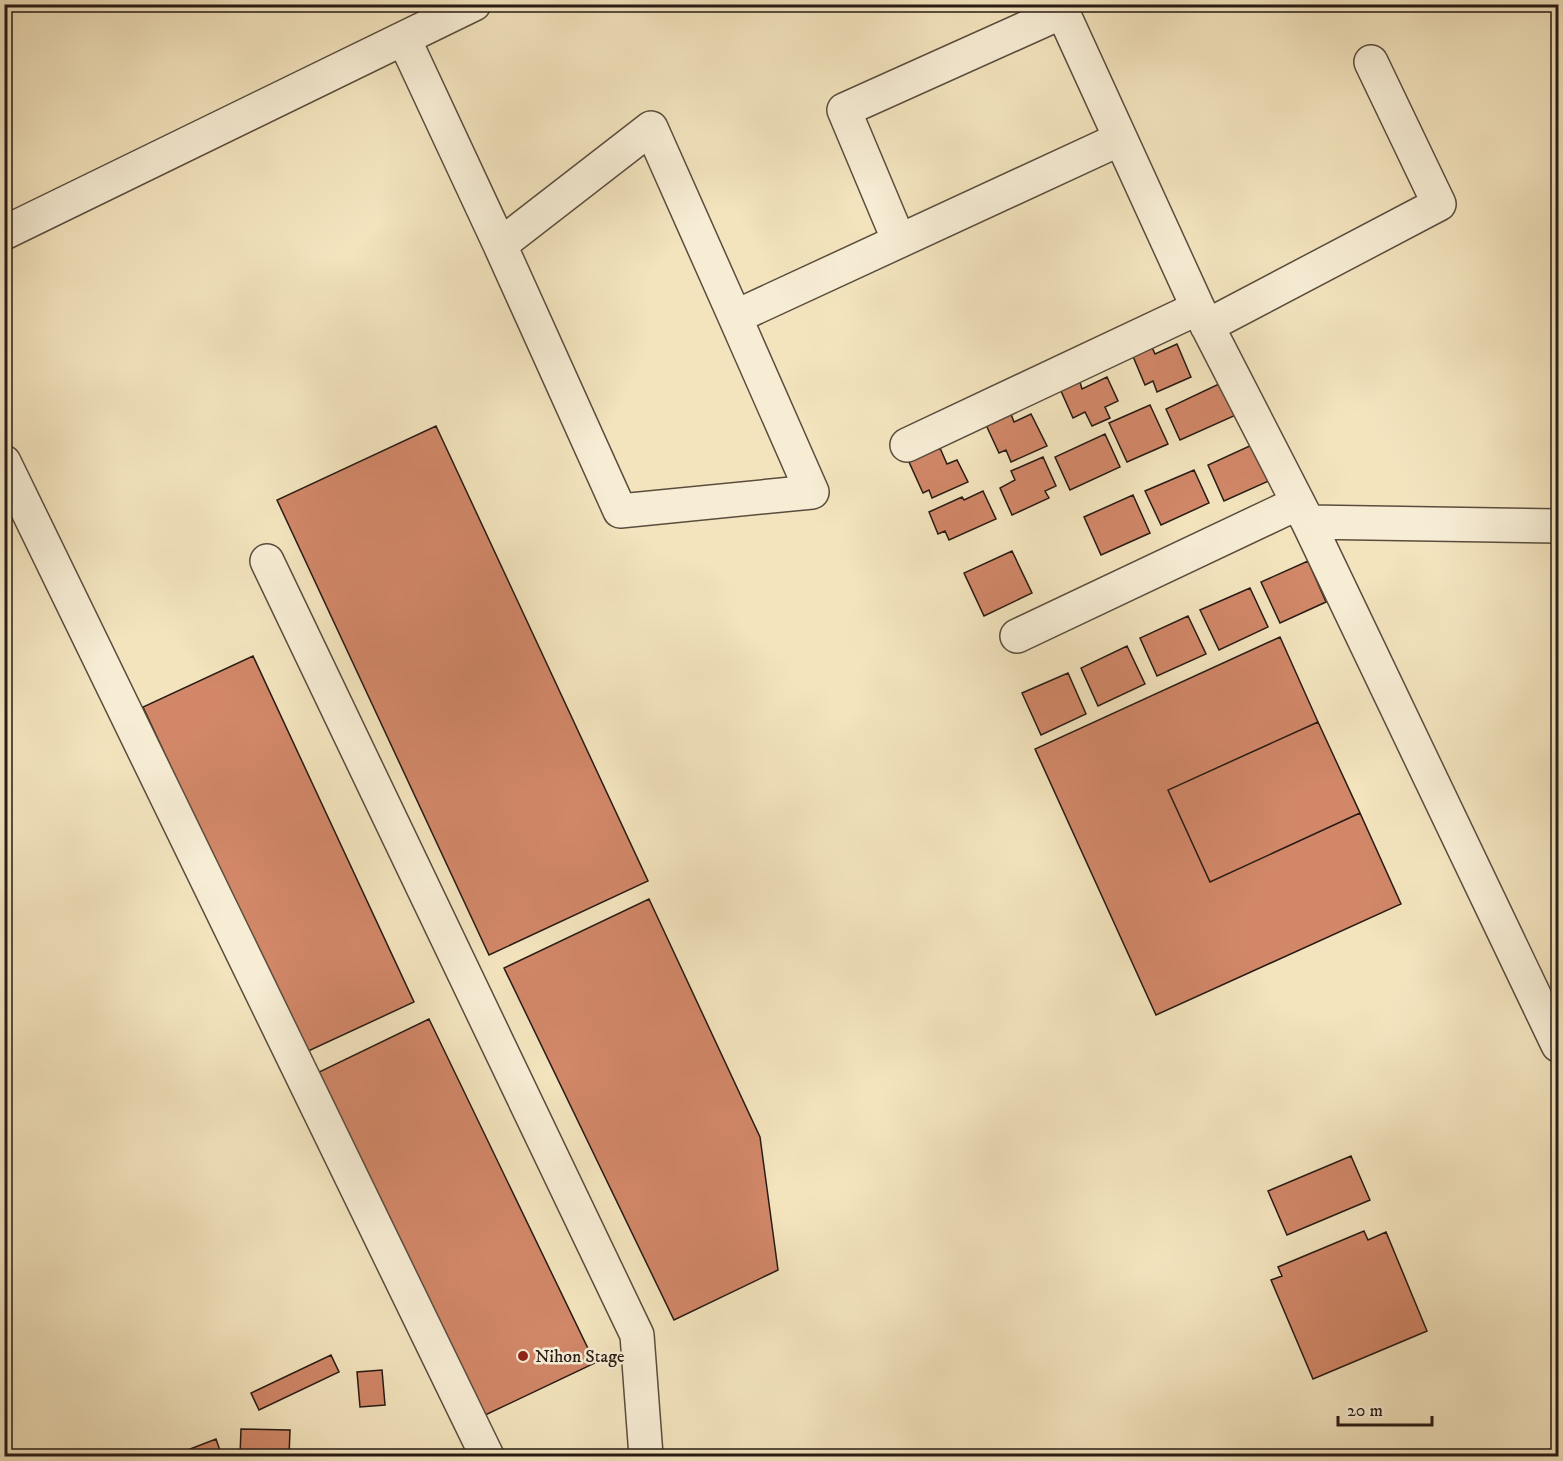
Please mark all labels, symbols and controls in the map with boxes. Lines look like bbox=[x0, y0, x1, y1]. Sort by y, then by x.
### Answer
place label: Nihon Stage bbox=[535, 1346, 624, 1368]
marker: Nihon Stage bbox=[516, 1349, 530, 1363]
scale bar bbox=[1338, 1389, 1432, 1427]
text: 20 m bbox=[1347, 1400, 1383, 1422]

